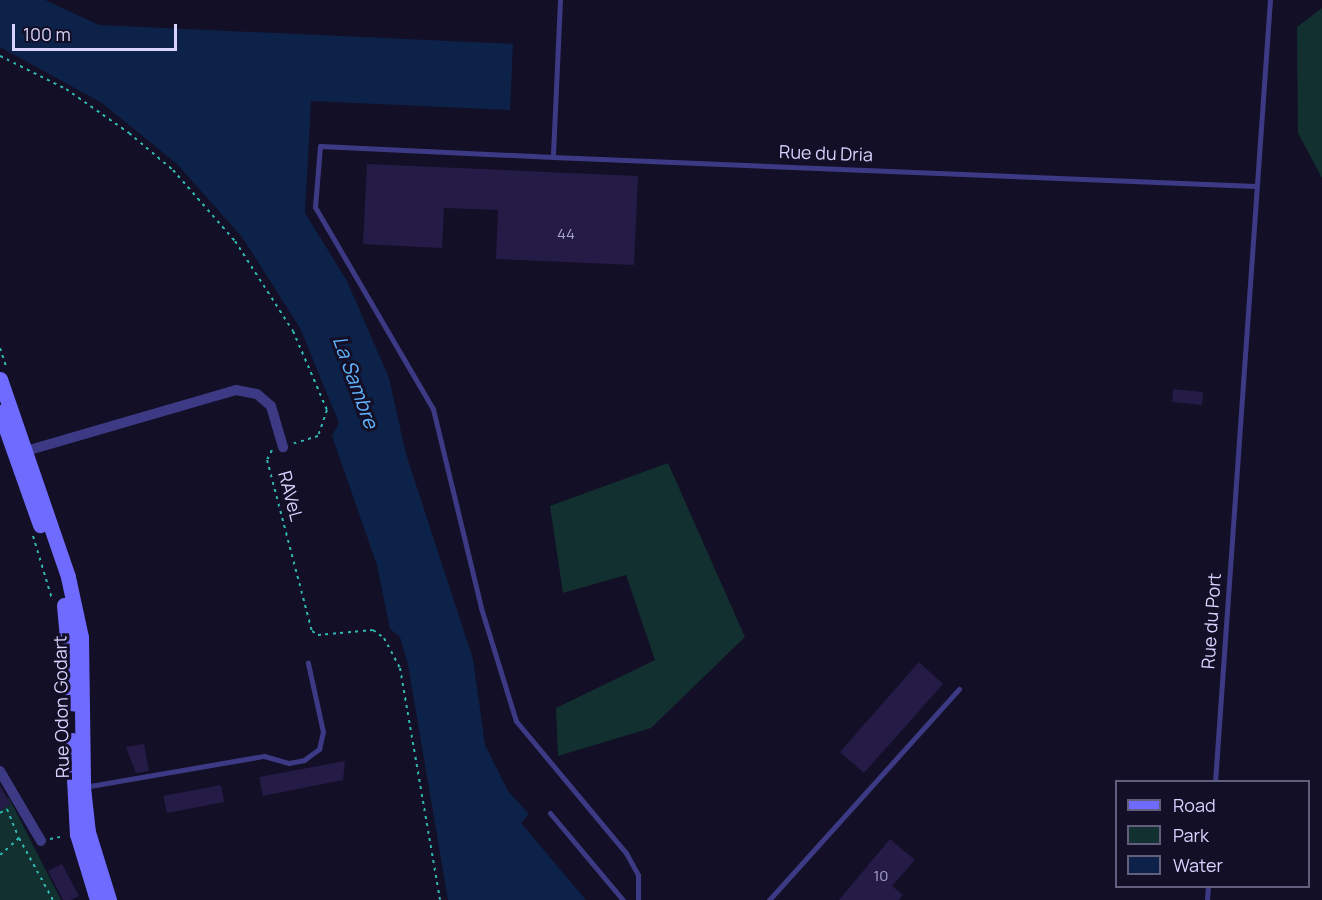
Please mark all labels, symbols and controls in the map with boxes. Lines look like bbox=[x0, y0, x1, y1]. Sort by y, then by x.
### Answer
scale bar bbox=[15, 12, 180, 50]
text: 100 m bbox=[23, 22, 71, 46]
street label: Rue du Dria bbox=[779, 141, 873, 165]
house number: 44 bbox=[557, 225, 575, 243]
water label: La Sambre bbox=[328, 333, 384, 431]
street label: RAVeL bbox=[274, 469, 308, 523]
street label: Rue du Port bbox=[1197, 572, 1225, 670]
street label: Rue Odon Godart bbox=[49, 636, 73, 778]
legend bbox=[1115, 780, 1310, 888]
text: Road bbox=[1173, 793, 1216, 817]
text: Park bbox=[1173, 823, 1209, 847]
text: Water bbox=[1173, 853, 1223, 877]
house number: 10 bbox=[874, 867, 888, 885]

